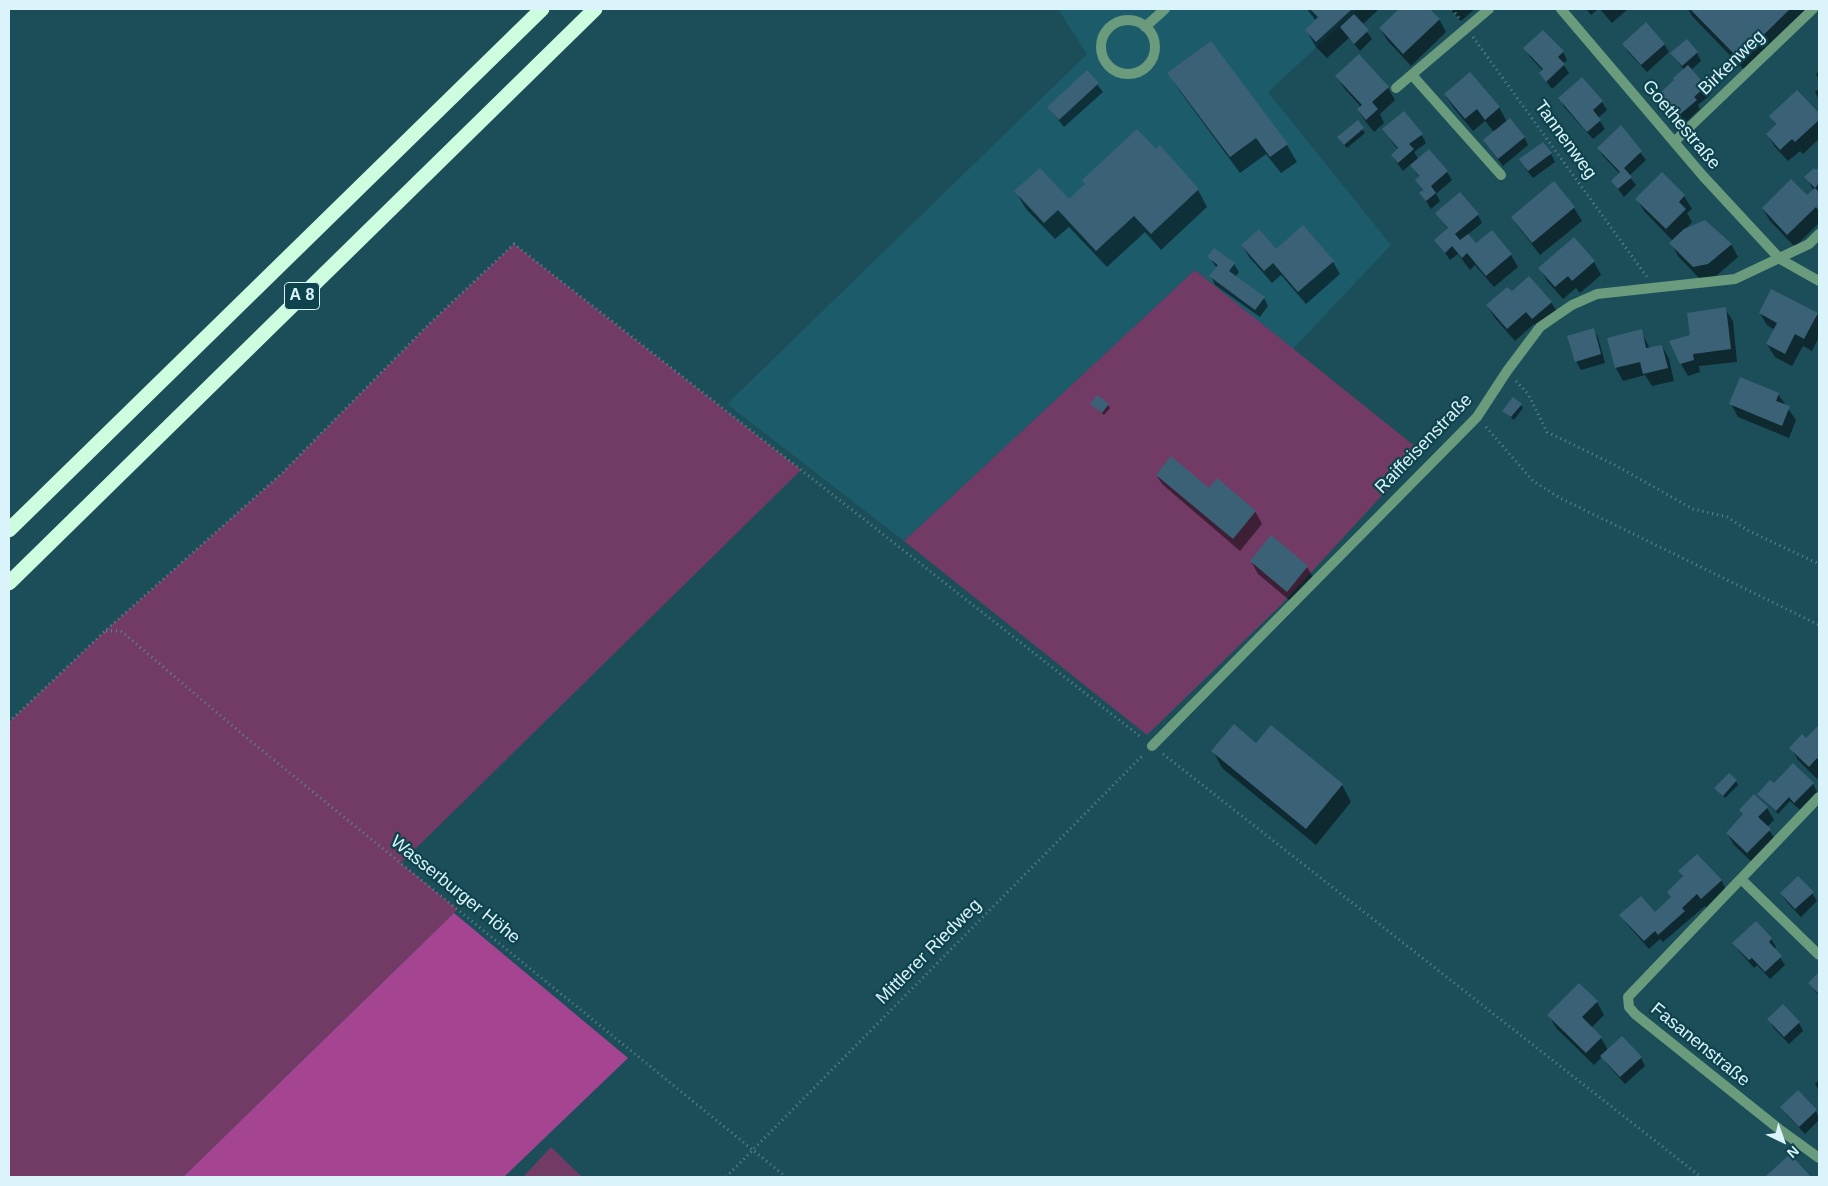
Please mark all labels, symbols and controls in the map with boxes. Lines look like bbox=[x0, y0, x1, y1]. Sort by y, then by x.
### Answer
street label: Birkenweg bbox=[1694, 26, 1770, 100]
street label: Goethestraße bbox=[1637, 76, 1725, 174]
street label: Tannenweg bbox=[1529, 96, 1601, 184]
road number: A 8 bbox=[284, 282, 320, 310]
street label: Raiffeisenstraße bbox=[1371, 389, 1477, 499]
street label: Wasserburger Höhe bbox=[386, 831, 524, 949]
street label: Mittlerer Riedweg bbox=[872, 895, 986, 1009]
street label: Fasanenstraße bbox=[1646, 999, 1754, 1091]
north arrow bbox=[1758, 1116, 1808, 1166]
text: N bbox=[1784, 1143, 1802, 1161]

